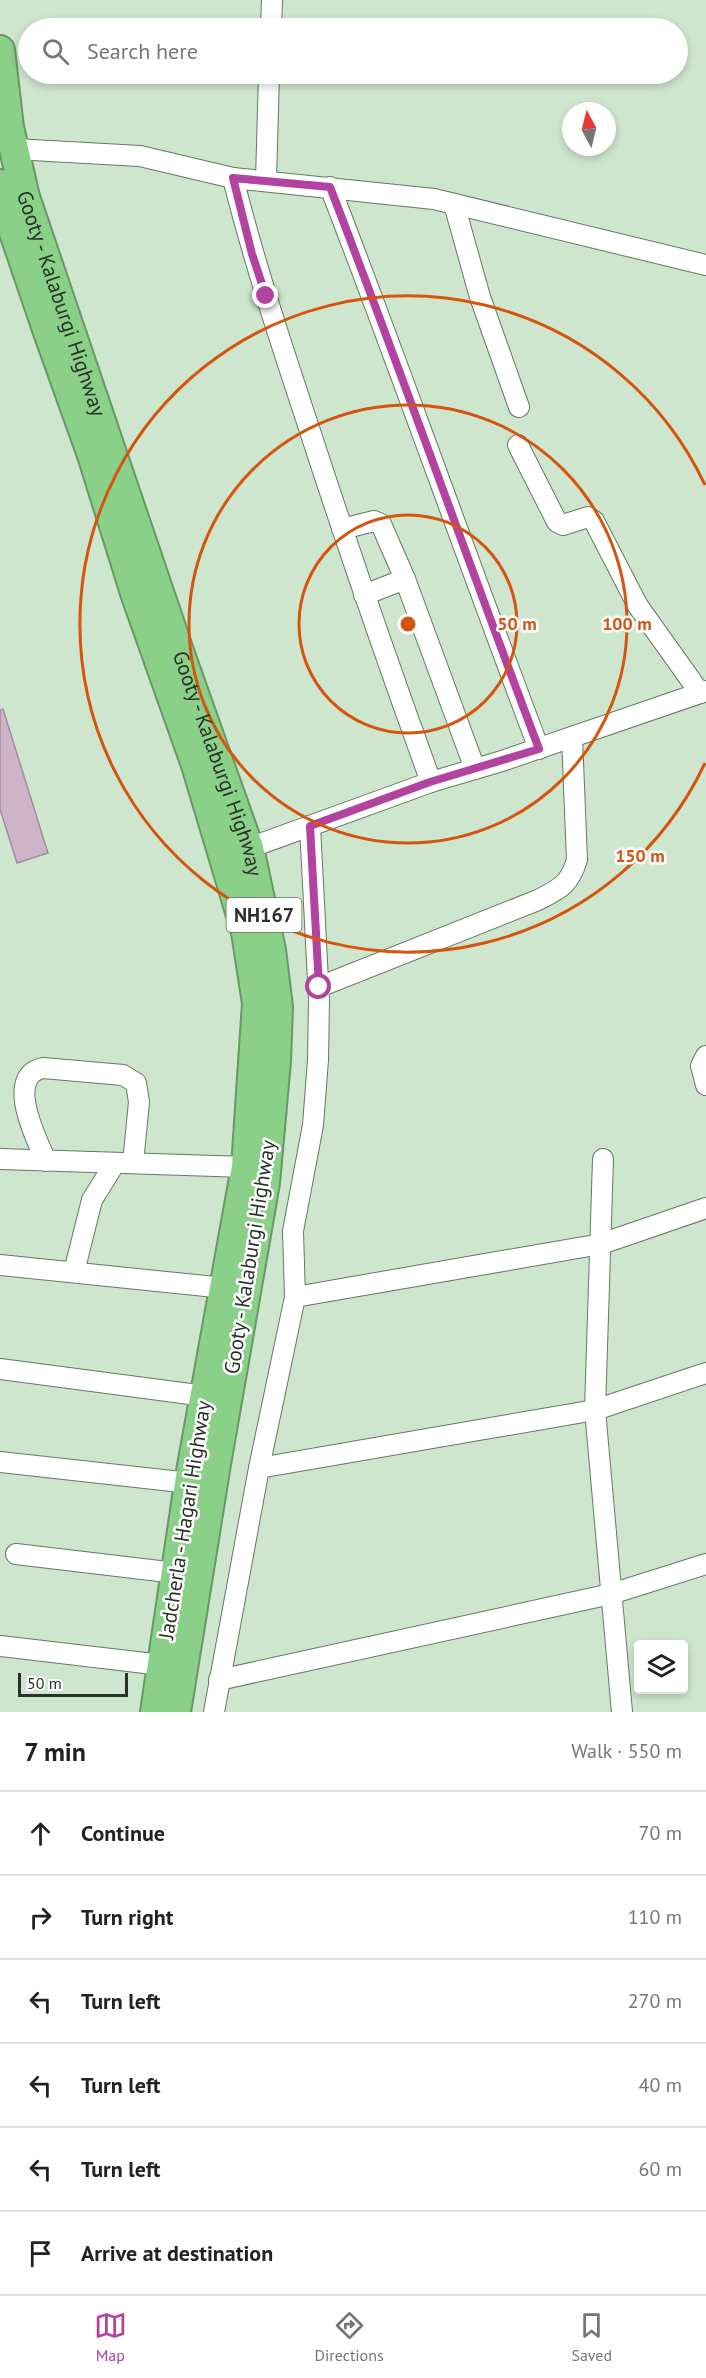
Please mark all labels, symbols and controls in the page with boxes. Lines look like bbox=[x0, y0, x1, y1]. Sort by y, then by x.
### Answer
search box bbox=[18, 18, 688, 84]
icon: search bbox=[39, 35, 72, 68]
text: Search here bbox=[87, 37, 198, 65]
north arrow bbox=[562, 102, 616, 156]
street label: Gooty - Kalaburgi Highway bbox=[11, 187, 113, 420]
route end bbox=[252, 282, 278, 308]
text: 50 m bbox=[497, 612, 537, 635]
text: 100 m bbox=[602, 612, 652, 635]
centre of rings bbox=[398, 614, 418, 634]
street label: Gooty - Kalaburgi Highway bbox=[167, 647, 269, 879]
text: 150 m bbox=[615, 844, 665, 867]
road number: NH167 bbox=[226, 898, 302, 932]
route start bbox=[305, 973, 331, 999]
street label: Gooty - Kalaburgi Highway bbox=[218, 1138, 281, 1376]
street label: Jadcherla - Hagari Highway bbox=[152, 1398, 217, 1642]
map controls bbox=[634, 1640, 688, 1694]
button: layers bbox=[634, 1640, 688, 1694]
scale bar bbox=[18, 1670, 128, 1698]
text: 50 m bbox=[27, 1673, 62, 1693]
text: 7 min bbox=[24, 1735, 86, 1768]
text: Walk · 550 m bbox=[571, 1738, 682, 1764]
icon: ahead bbox=[24, 1817, 57, 1850]
text: Continue bbox=[81, 1819, 165, 1847]
text: 70 m bbox=[639, 1820, 682, 1846]
icon: right bbox=[24, 1901, 57, 1934]
text: Turn right bbox=[81, 1903, 173, 1931]
text: 110 m bbox=[628, 1904, 682, 1930]
icon: left bbox=[24, 1985, 57, 2018]
text: Turn left bbox=[81, 1987, 161, 2015]
text: 270 m bbox=[628, 1988, 682, 2014]
icon: left bbox=[24, 2069, 57, 2102]
text: Turn left bbox=[81, 2071, 161, 2099]
text: 40 m bbox=[639, 2072, 682, 2098]
icon: left bbox=[24, 2153, 57, 2186]
text: Turn left bbox=[81, 2155, 161, 2183]
text: 60 m bbox=[639, 2156, 682, 2182]
icon: arrive bbox=[24, 2237, 57, 2270]
text: Arrive at destination bbox=[81, 2239, 273, 2267]
tab: Map bbox=[94, 2309, 127, 2365]
tab: Directions bbox=[315, 2309, 384, 2365]
tab: Saved bbox=[571, 2309, 612, 2365]

